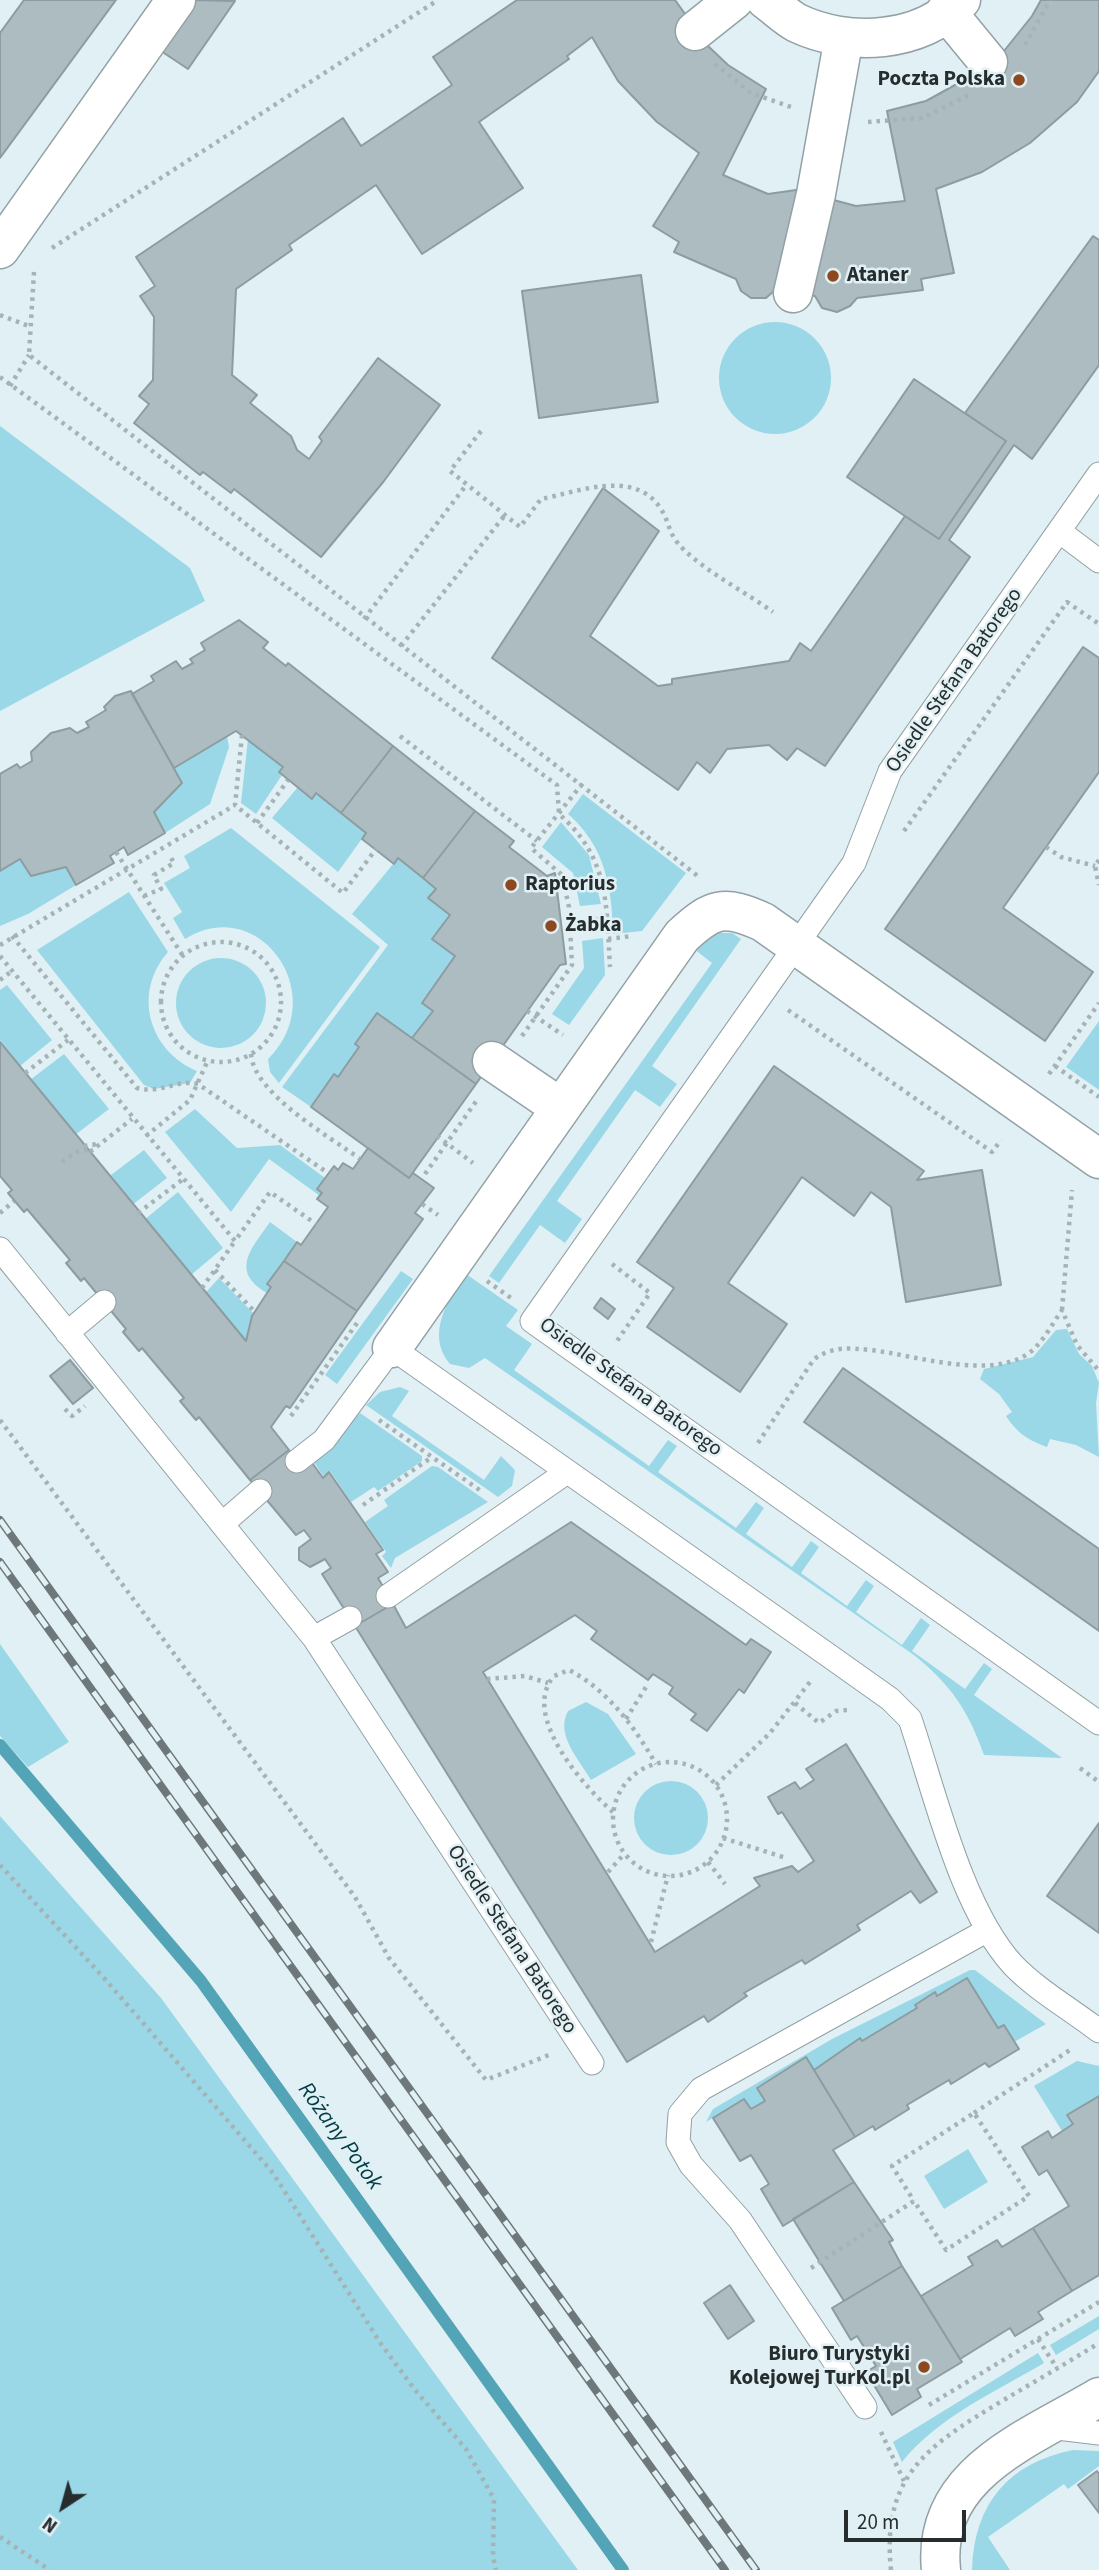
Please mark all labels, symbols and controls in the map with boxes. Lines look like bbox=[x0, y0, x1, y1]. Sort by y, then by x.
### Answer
place label: Poczta Polska bbox=[877, 67, 1005, 93]
marker: Poczta Polska bbox=[1011, 72, 1027, 88]
place label: Ataner bbox=[847, 263, 909, 289]
marker: Ataner bbox=[825, 268, 841, 284]
street label: Osiedle Stefana Batorego bbox=[882, 584, 1028, 778]
place label: Raptorius bbox=[525, 872, 615, 898]
marker: Raptorius bbox=[503, 877, 519, 893]
place label: Żabka bbox=[565, 913, 622, 939]
marker: Żabka bbox=[543, 918, 559, 934]
street label: Osiedle Stefana Batorego bbox=[534, 1313, 726, 1463]
street label: Osiedle Stefana Batorego bbox=[440, 1841, 582, 2039]
water label: Różany Potok bbox=[291, 2078, 387, 2196]
place label: Biuro Turystyki Kolejowej TurKol.pl bbox=[729, 2342, 910, 2392]
marker: Biuro Turystyki Kolejowej TurKol.pl bbox=[916, 2359, 932, 2375]
north arrow bbox=[28, 2472, 98, 2542]
scale bar bbox=[847, 2496, 970, 2540]
text: 20 m bbox=[857, 2507, 899, 2537]
text: N bbox=[37, 2510, 63, 2539]

